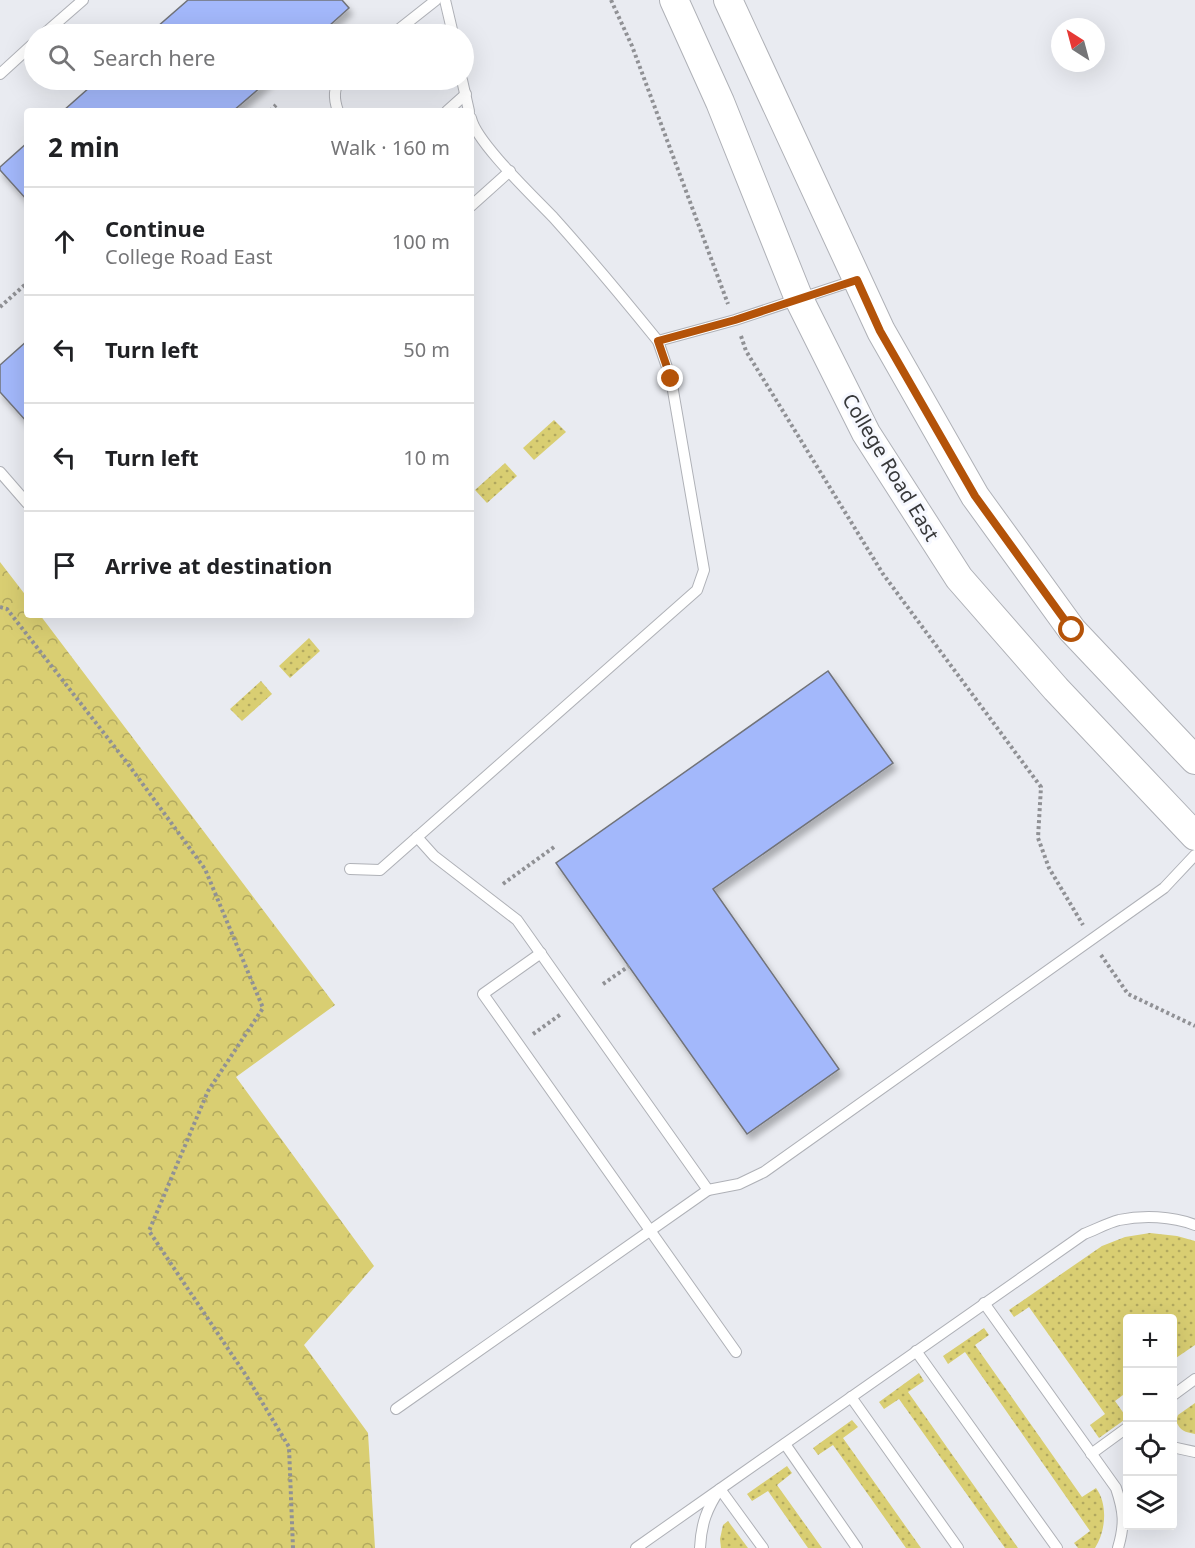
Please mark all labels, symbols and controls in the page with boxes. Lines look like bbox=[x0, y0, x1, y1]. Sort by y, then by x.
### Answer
north arrow bbox=[1051, 18, 1105, 72]
search box bbox=[24, 24, 474, 90]
icon: search bbox=[45, 41, 78, 74]
text: Search here bbox=[93, 42, 215, 72]
text: 2 min bbox=[48, 129, 120, 165]
text: Walk · 160 m bbox=[331, 134, 450, 161]
text: Continue bbox=[105, 213, 205, 243]
icon: ahead bbox=[48, 225, 81, 258]
text: 100 m bbox=[392, 228, 450, 255]
text: College Road East bbox=[105, 243, 273, 270]
icon: left bbox=[48, 333, 81, 366]
text: Turn left bbox=[105, 334, 199, 364]
text: 50 m bbox=[403, 336, 450, 363]
route end bbox=[657, 365, 683, 391]
street label: College Road East bbox=[836, 388, 946, 546]
icon: left bbox=[48, 441, 81, 474]
text: Turn left bbox=[105, 442, 199, 472]
text: 10 m bbox=[403, 444, 450, 471]
icon: arrive bbox=[48, 549, 81, 582]
text: Arrive at destination bbox=[105, 550, 332, 580]
route start bbox=[1058, 616, 1084, 642]
map controls bbox=[1123, 1314, 1177, 1530]
button: + bbox=[1123, 1314, 1177, 1368]
button: − bbox=[1123, 1368, 1177, 1422]
button: locate bbox=[1123, 1422, 1177, 1476]
button: layers bbox=[1123, 1476, 1177, 1530]

